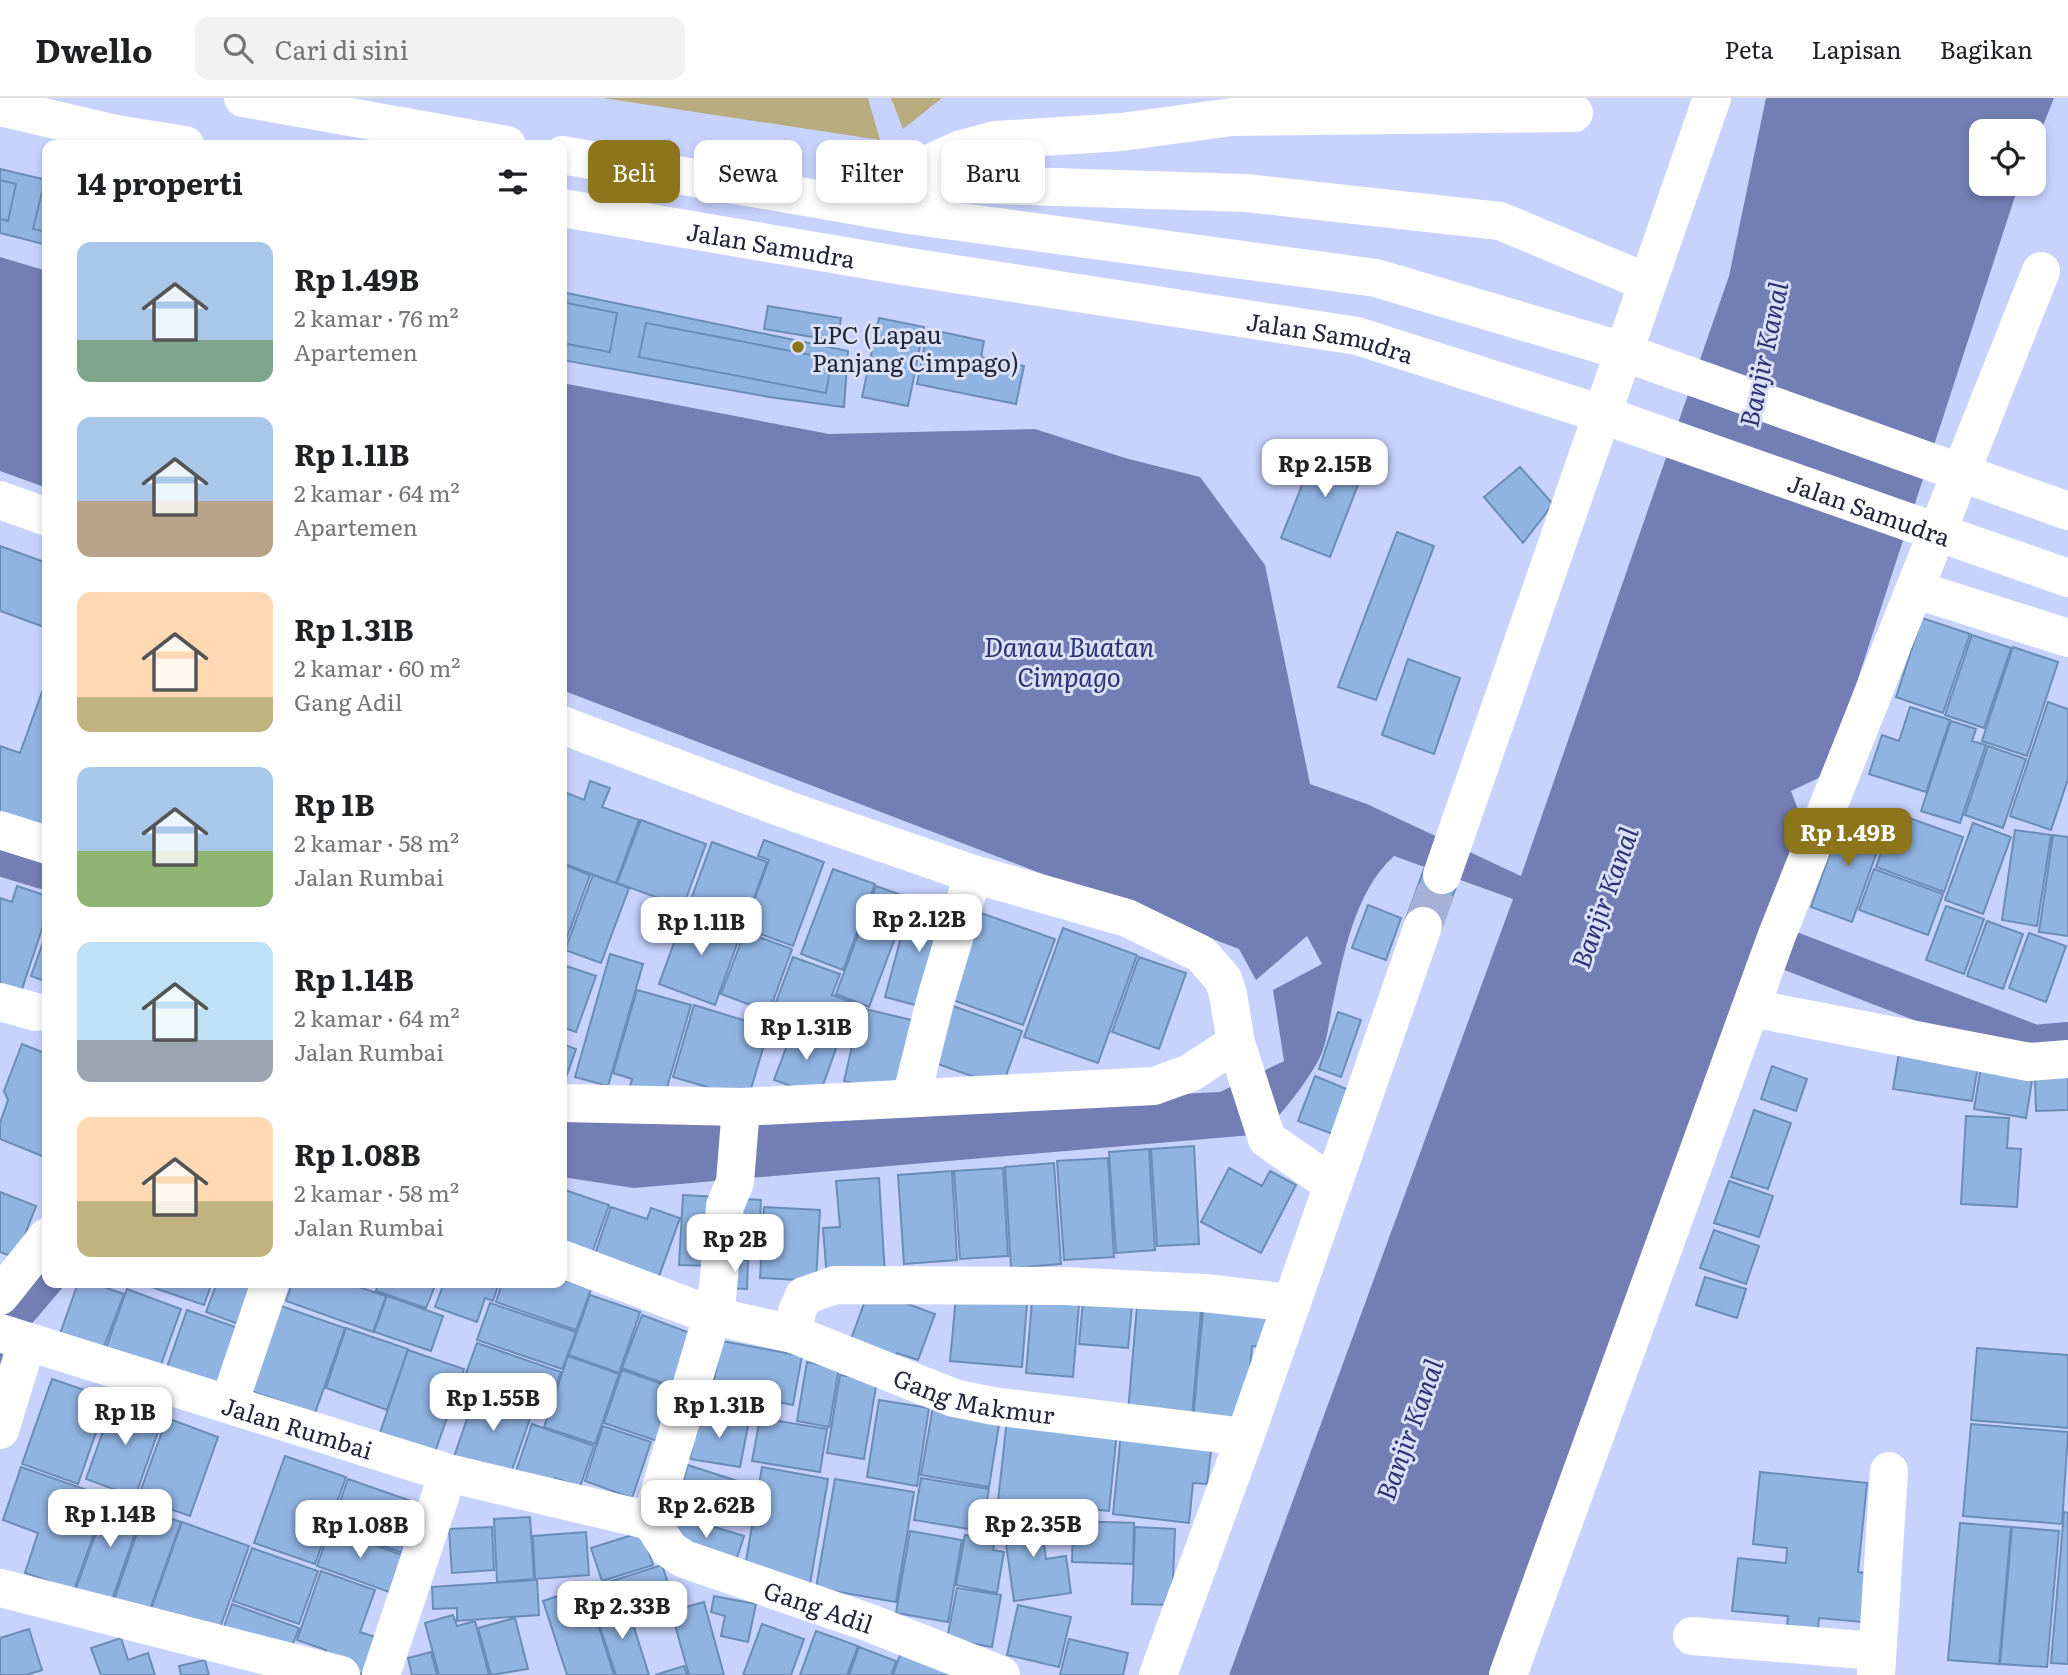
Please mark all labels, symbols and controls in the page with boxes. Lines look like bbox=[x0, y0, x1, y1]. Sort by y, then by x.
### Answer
search box bbox=[195, 17, 685, 80]
text: Dwello bbox=[35, 24, 153, 73]
icon: search bbox=[219, 29, 257, 67]
text: Cari di sini bbox=[275, 29, 408, 68]
text: Peta bbox=[1724, 31, 1773, 66]
text: Lapisan bbox=[1811, 31, 1902, 66]
text: Bagikan bbox=[1940, 31, 2033, 66]
map controls bbox=[1969, 119, 2046, 196]
button: locate bbox=[1969, 119, 2046, 196]
chip: Beli bbox=[588, 140, 680, 203]
chip: Sewa bbox=[694, 140, 802, 203]
chip: Filter bbox=[816, 140, 927, 203]
chip: Baru bbox=[941, 140, 1045, 203]
text: 14 properti bbox=[77, 160, 243, 204]
icon: filters bbox=[494, 163, 532, 201]
street label: Jalan Samudra bbox=[684, 212, 858, 275]
text: Rp 1.49B bbox=[294, 256, 419, 300]
icon: home bbox=[133, 270, 217, 354]
water label: Banjir Kanal bbox=[1728, 277, 1797, 430]
text: 2 kamar · 76 m² bbox=[294, 300, 459, 334]
street label: Jalan Samudra bbox=[1244, 302, 1419, 371]
place label: LPC (Lapau Panjang Cimpago) bbox=[812, 316, 1019, 379]
text: Apartemen bbox=[294, 334, 418, 368]
marker: LPC (Lapau Panjang Cimpago) bbox=[790, 339, 806, 355]
text: Rp 1.11B bbox=[294, 431, 410, 475]
pin: Rp 2.15B bbox=[1253, 440, 1397, 499]
icon: home bbox=[133, 445, 217, 529]
text: Rp 2.15B bbox=[1278, 445, 1372, 479]
street label: Jalan Samudra bbox=[1783, 464, 1956, 553]
text: 2 kamar · 64 m² bbox=[294, 475, 460, 509]
text: Apartemen bbox=[294, 509, 418, 543]
text: Rp 1.31B bbox=[294, 606, 414, 650]
icon: home bbox=[133, 620, 217, 704]
water label: Danau Buatan Cimpago bbox=[984, 626, 1155, 695]
text: 2 kamar · 60 m² bbox=[294, 650, 460, 684]
text: Gang Adil bbox=[294, 684, 402, 718]
text: Rp 1B bbox=[294, 781, 375, 825]
icon: home bbox=[133, 795, 217, 879]
pin: Rp 1.49B bbox=[1776, 808, 1920, 868]
text: Rp 1.49B bbox=[1800, 814, 1896, 848]
water label: Banjir Kanal bbox=[1559, 820, 1647, 973]
text: 2 kamar · 58 m² bbox=[294, 825, 459, 859]
text: Jalan Rumbai bbox=[294, 859, 444, 893]
pin: Rp 2.12B bbox=[847, 894, 991, 954]
pin: Rp 1.11B bbox=[629, 898, 773, 957]
text: Rp 2.12B bbox=[872, 900, 966, 934]
text: Rp 1.11B bbox=[657, 903, 745, 937]
text: Rp 1.14B bbox=[294, 956, 414, 1000]
icon: home bbox=[133, 970, 217, 1054]
text: 2 kamar · 64 m² bbox=[294, 1000, 460, 1034]
pin: Rp 1.31B bbox=[734, 1002, 878, 1062]
text: Rp 1.31B bbox=[760, 1008, 852, 1042]
text: Jalan Rumbai bbox=[294, 1034, 444, 1068]
text: Rp 1.08B bbox=[294, 1131, 421, 1175]
icon: home bbox=[133, 1145, 217, 1229]
text: 2 kamar · 58 m² bbox=[294, 1175, 459, 1209]
text: Jalan Rumbai bbox=[294, 1209, 444, 1243]
pin: Rp 2B bbox=[686, 1214, 784, 1274]
text: Rp 2B bbox=[703, 1220, 767, 1254]
water label: Banjir Kanal bbox=[1364, 1352, 1452, 1505]
street label: Gang Makmur bbox=[889, 1358, 1057, 1431]
pin: Rp 1.55B bbox=[421, 1374, 565, 1433]
text: Rp 1.55B bbox=[446, 1379, 540, 1413]
pin: Rp 1.31B bbox=[647, 1380, 791, 1440]
street label: Jalan Rumbai bbox=[218, 1386, 378, 1466]
text: Rp 1.31B bbox=[673, 1386, 765, 1420]
pin: Rp 1B bbox=[76, 1388, 174, 1447]
text: Rp 1B bbox=[94, 1393, 156, 1427]
pin: Rp 2.62B bbox=[634, 1480, 778, 1540]
text: Rp 2.62B bbox=[657, 1486, 755, 1520]
pin: Rp 1.14B bbox=[38, 1490, 182, 1549]
text: Rp 1.14B bbox=[64, 1495, 156, 1529]
pin: Rp 1.08B bbox=[288, 1500, 432, 1560]
pin: Rp 2.35B bbox=[961, 1500, 1105, 1559]
text: Rp 2.35B bbox=[984, 1505, 1082, 1539]
text: Rp 1.08B bbox=[311, 1506, 409, 1540]
street label: Gang Adil bbox=[760, 1570, 878, 1640]
pin: Rp 2.33B bbox=[550, 1582, 694, 1641]
text: Rp 2.33B bbox=[573, 1587, 671, 1621]

